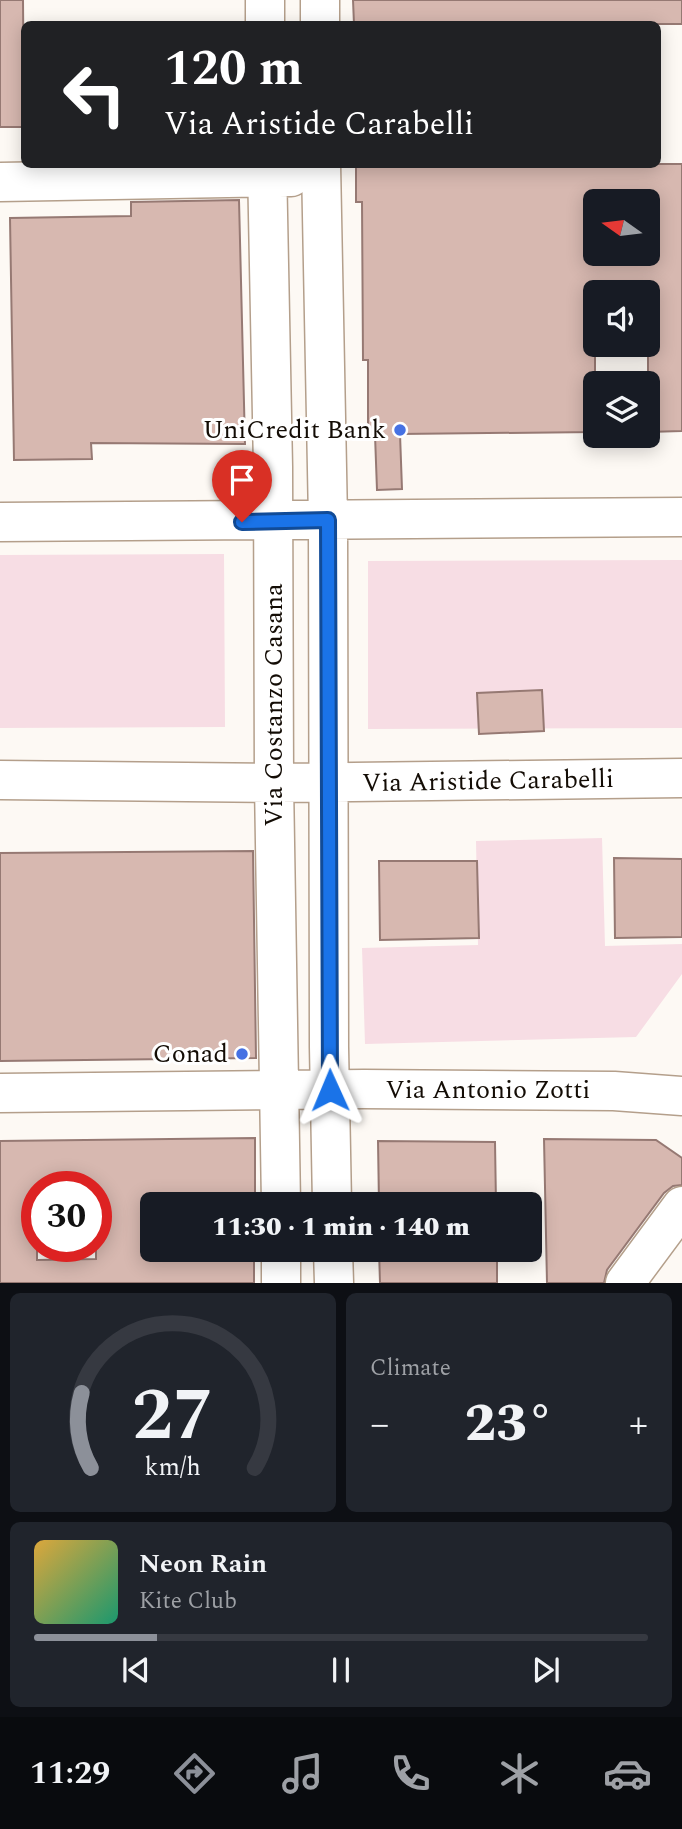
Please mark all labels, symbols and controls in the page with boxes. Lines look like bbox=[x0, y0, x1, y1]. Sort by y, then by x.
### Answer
text: 120 m bbox=[164, 32, 303, 107]
icon: left bbox=[49, 49, 140, 140]
text: Via Aristide Carabelli bbox=[164, 100, 474, 149]
north arrow bbox=[583, 189, 660, 266]
map controls bbox=[583, 189, 660, 448]
button: sound bbox=[583, 280, 660, 357]
button: layers bbox=[583, 371, 660, 448]
place label: UniCredit Bank bbox=[203, 410, 386, 450]
marker: UniCredit Bank bbox=[392, 422, 408, 438]
pin bbox=[212, 450, 272, 522]
icon: arrive bbox=[223, 461, 261, 499]
street label: Via Costanzo Casana bbox=[254, 583, 294, 827]
street label: Via Aristide Carabelli bbox=[362, 759, 614, 803]
place label: Conad bbox=[153, 1034, 228, 1074]
marker: Conad bbox=[234, 1046, 250, 1062]
position arrow bbox=[293, 1053, 367, 1127]
street label: Via Antonio Zotti bbox=[385, 1070, 591, 1110]
speed limit sign: 30 bbox=[21, 1171, 112, 1262]
text: 11:30 · 1 min · 140 m bbox=[212, 1207, 470, 1247]
text: Climate bbox=[370, 1351, 451, 1386]
text: 27 bbox=[132, 1362, 214, 1473]
text: 23° bbox=[465, 1385, 553, 1464]
text: − bbox=[370, 1396, 389, 1454]
text: + bbox=[629, 1396, 648, 1454]
text: km/h bbox=[145, 1449, 201, 1487]
text: Neon Rain bbox=[139, 1544, 267, 1584]
text: Kite Club bbox=[139, 1584, 237, 1619]
icon: previous bbox=[117, 1651, 155, 1689]
icon: pause bbox=[322, 1651, 360, 1689]
icon: next bbox=[527, 1651, 565, 1689]
text: 11:29 bbox=[30, 1749, 110, 1798]
icon: directions bbox=[170, 1749, 219, 1798]
icon: music bbox=[278, 1749, 327, 1798]
icon: phone bbox=[386, 1749, 435, 1798]
icon: climate bbox=[495, 1749, 544, 1798]
icon: car bbox=[603, 1749, 652, 1798]

